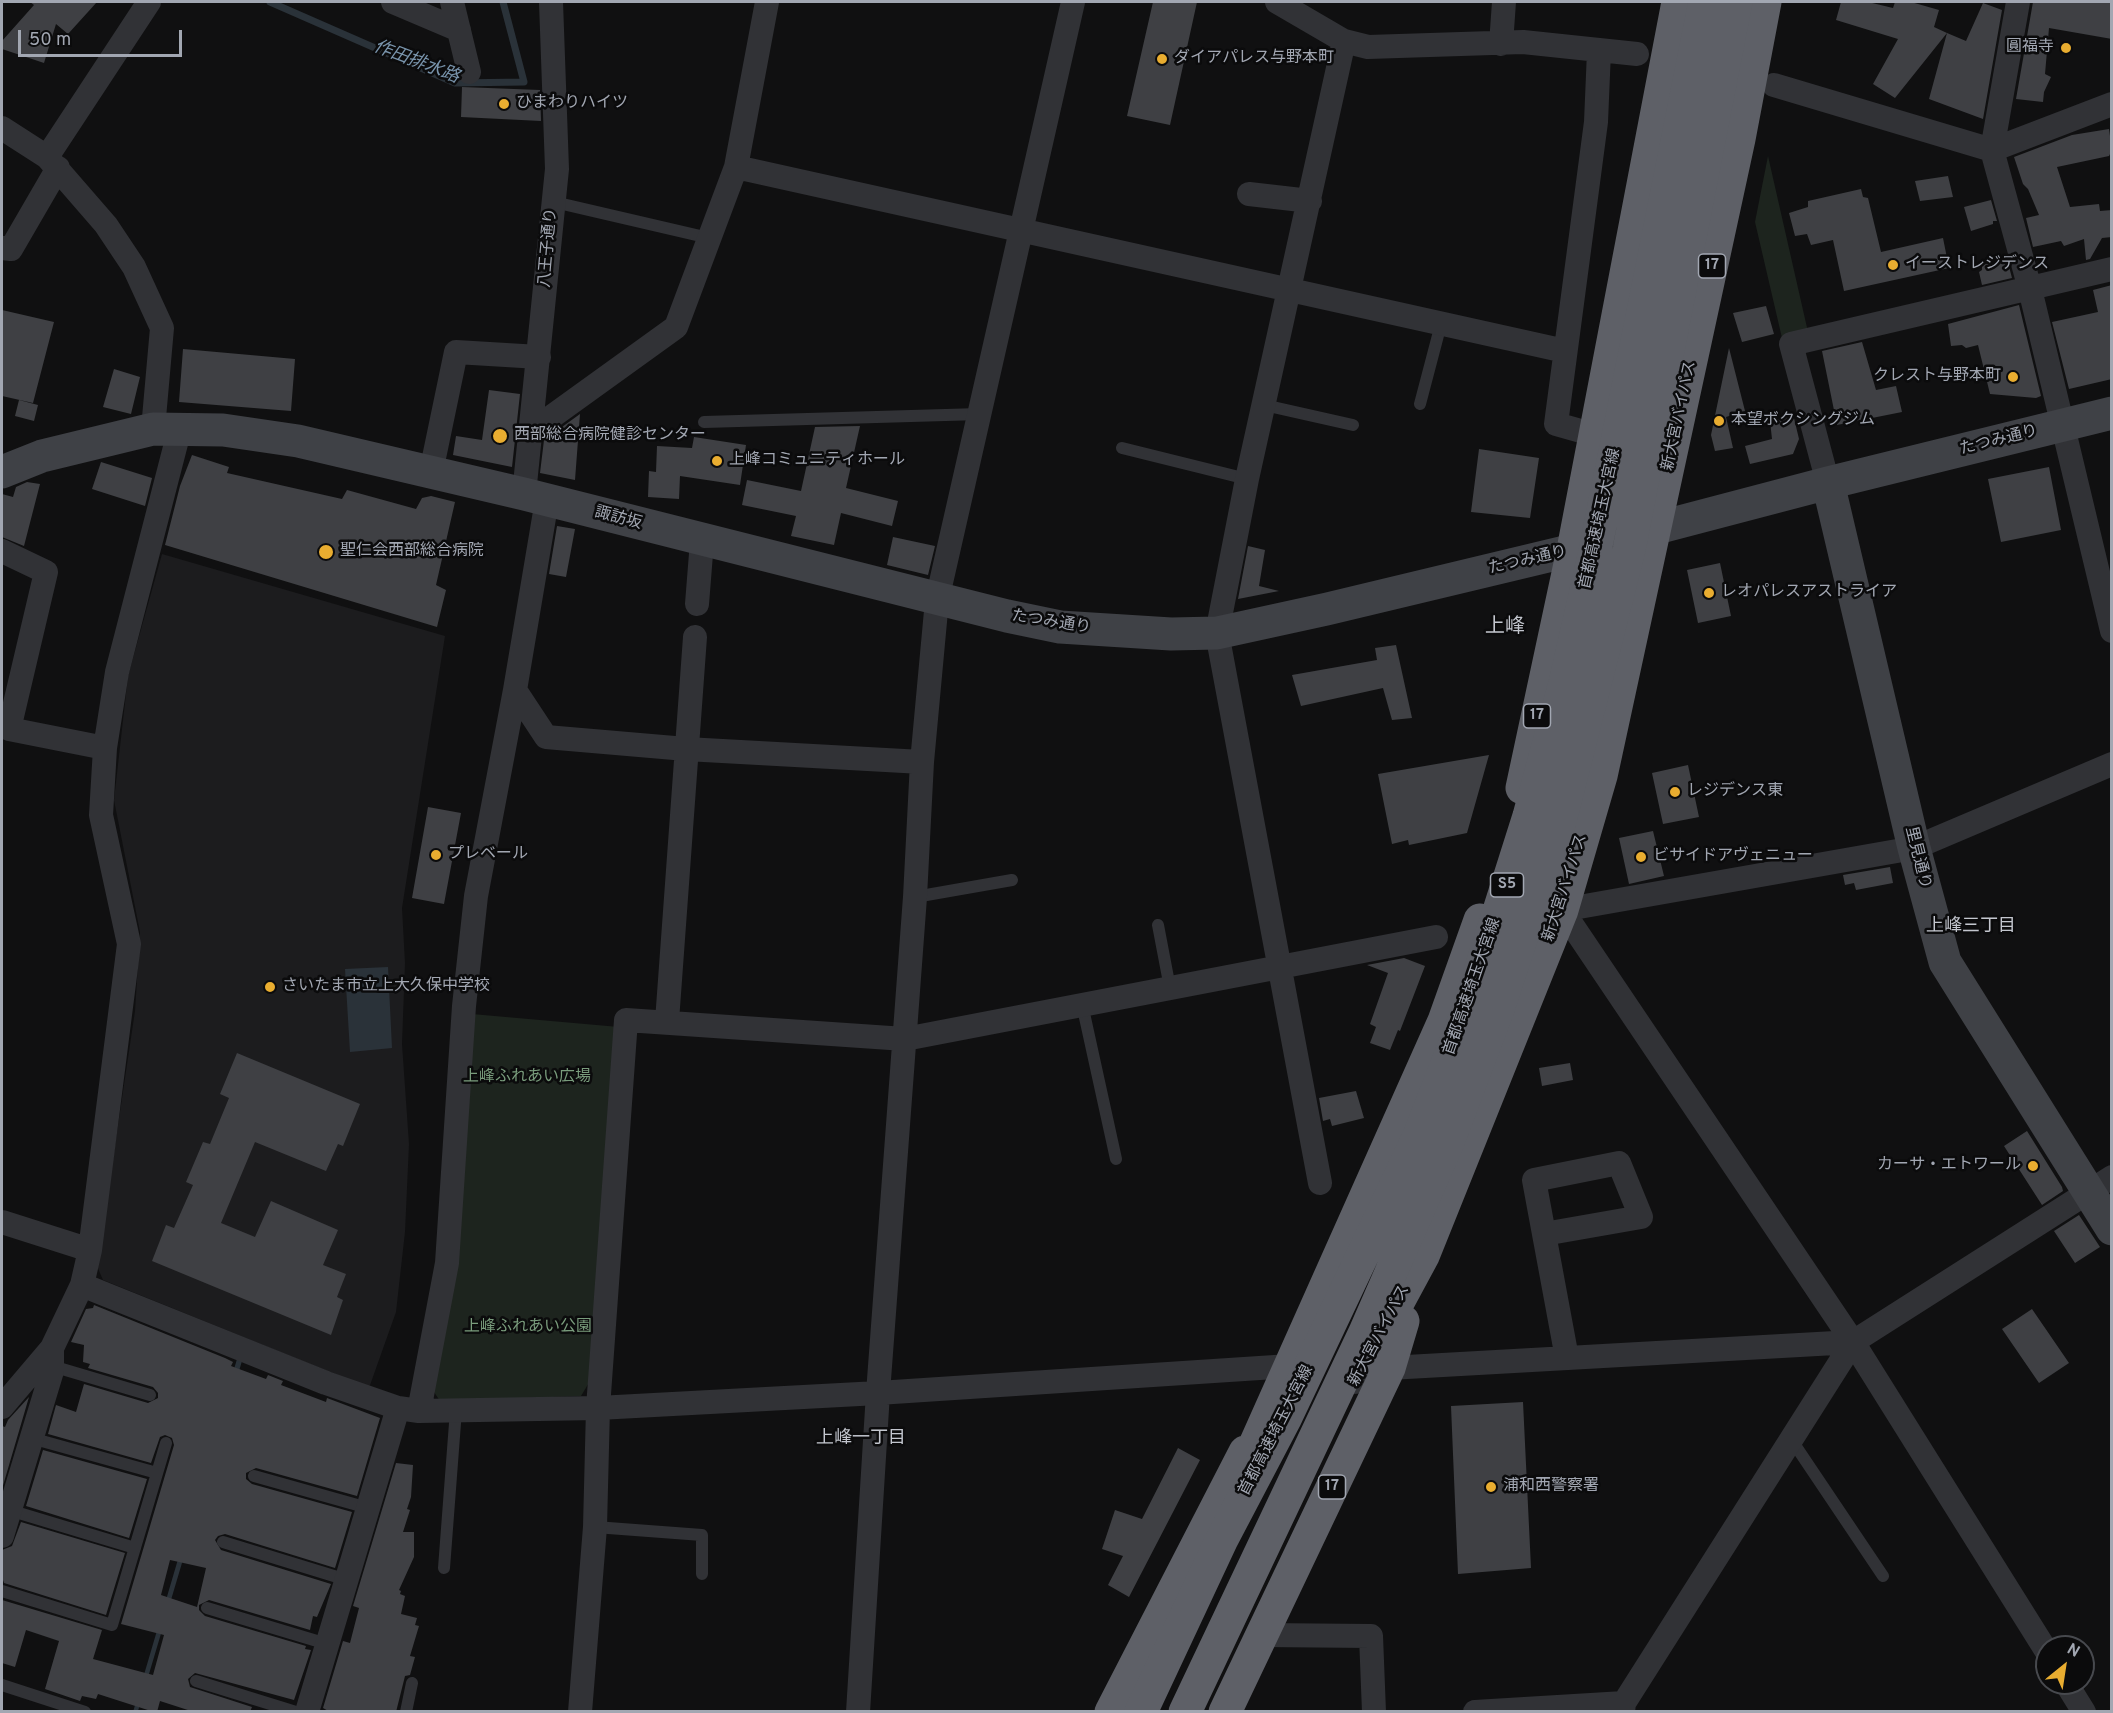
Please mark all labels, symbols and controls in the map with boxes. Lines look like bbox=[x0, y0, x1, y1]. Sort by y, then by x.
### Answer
scale bar bbox=[21, 18, 184, 56]
text: 50 m bbox=[29, 29, 71, 52]
water label: 作田排水路 bbox=[370, 37, 462, 89]
place label: 圓福寺 bbox=[2006, 38, 2054, 58]
marker: 圓福寺 bbox=[2059, 41, 2073, 55]
place label: ダイアパレス与野本町 bbox=[1174, 49, 1334, 69]
marker: ダイアパレス与野本町 bbox=[1155, 52, 1169, 66]
place label: ひまわりハイツ bbox=[516, 94, 628, 114]
marker: ひまわりハイツ bbox=[497, 97, 511, 111]
street label: 八王子通り bbox=[536, 207, 562, 289]
road number: 17 bbox=[1698, 254, 1726, 278]
place label: イーストレジデンス bbox=[1905, 255, 2049, 275]
marker: イーストレジデンス bbox=[1886, 258, 1900, 272]
street label: 新大宮バイパス bbox=[1659, 359, 1701, 473]
place label: クレスト与野本町 bbox=[1873, 367, 2001, 387]
marker: クレスト与野本町 bbox=[2006, 370, 2020, 384]
place label: 本望ボクシングジム bbox=[1731, 411, 1875, 431]
marker: 本望ボクシングジム bbox=[1712, 414, 1726, 428]
street label: たつみ通り bbox=[1958, 422, 2040, 460]
place label: 西部総合病院健診センター bbox=[514, 426, 706, 446]
marker: 西部総合病院健診センター bbox=[491, 427, 509, 445]
street label: 首都高速埼玉大宮線 bbox=[1577, 447, 1625, 591]
place label: 上峰コミュニティホール bbox=[729, 451, 905, 471]
marker: 上峰コミュニティホール bbox=[710, 454, 724, 468]
street label: 諏訪坂 bbox=[592, 504, 644, 534]
place label: 聖仁会西部総合病院 bbox=[340, 542, 484, 562]
marker: 聖仁会西部総合病院 bbox=[317, 543, 335, 561]
street label: たつみ通り bbox=[1487, 543, 1569, 579]
place label: レオパレスアストライア bbox=[1721, 583, 1897, 603]
marker: レオパレスアストライア bbox=[1702, 586, 1716, 600]
street label: たつみ通り bbox=[1010, 607, 1092, 639]
district label: 上峰 bbox=[1485, 616, 1525, 640]
road number: 17 bbox=[1524, 704, 1550, 728]
place label: レジデンス東 bbox=[1687, 782, 1783, 802]
marker: レジデンス東 bbox=[1668, 785, 1682, 799]
street label: 里見通り bbox=[1900, 825, 1934, 891]
street label: 新大宮バイパス bbox=[1540, 832, 1592, 944]
place label: プレベール bbox=[448, 845, 528, 865]
place label: ビサイドアヴェニュー bbox=[1653, 847, 1813, 867]
marker: プレベール bbox=[429, 848, 443, 862]
marker: ビサイドアヴェニュー bbox=[1634, 850, 1648, 864]
road number: S5 bbox=[1490, 873, 1524, 897]
street label: 首都高速埼玉大宮線 bbox=[1440, 916, 1506, 1058]
district label: 上峰三丁目 bbox=[1926, 916, 2016, 938]
place label: さいたま市立上大久保中学校 bbox=[282, 977, 490, 997]
marker: さいたま市立上大久保中学校 bbox=[263, 980, 277, 994]
park label: 上峰ふれあい広場 bbox=[463, 1068, 591, 1088]
place label: カーサ・エトワール bbox=[1877, 1156, 2021, 1176]
marker: カーサ・エトワール bbox=[2026, 1159, 2040, 1173]
street label: 新大宮バイパス bbox=[1345, 1282, 1415, 1390]
park label: 上峰ふれあい公園 bbox=[464, 1318, 592, 1338]
street label: 首都高速埼玉大宮線 bbox=[1236, 1362, 1318, 1500]
district label: 上峰一丁目 bbox=[816, 1428, 906, 1450]
road number: 17 bbox=[1318, 1475, 1346, 1499]
place label: 浦和西警察署 bbox=[1503, 1477, 1599, 1497]
marker: 浦和西警察署 bbox=[1484, 1480, 1498, 1494]
north arrow bbox=[2035, 1635, 2095, 1695]
text: N bbox=[2063, 1640, 2083, 1663]

